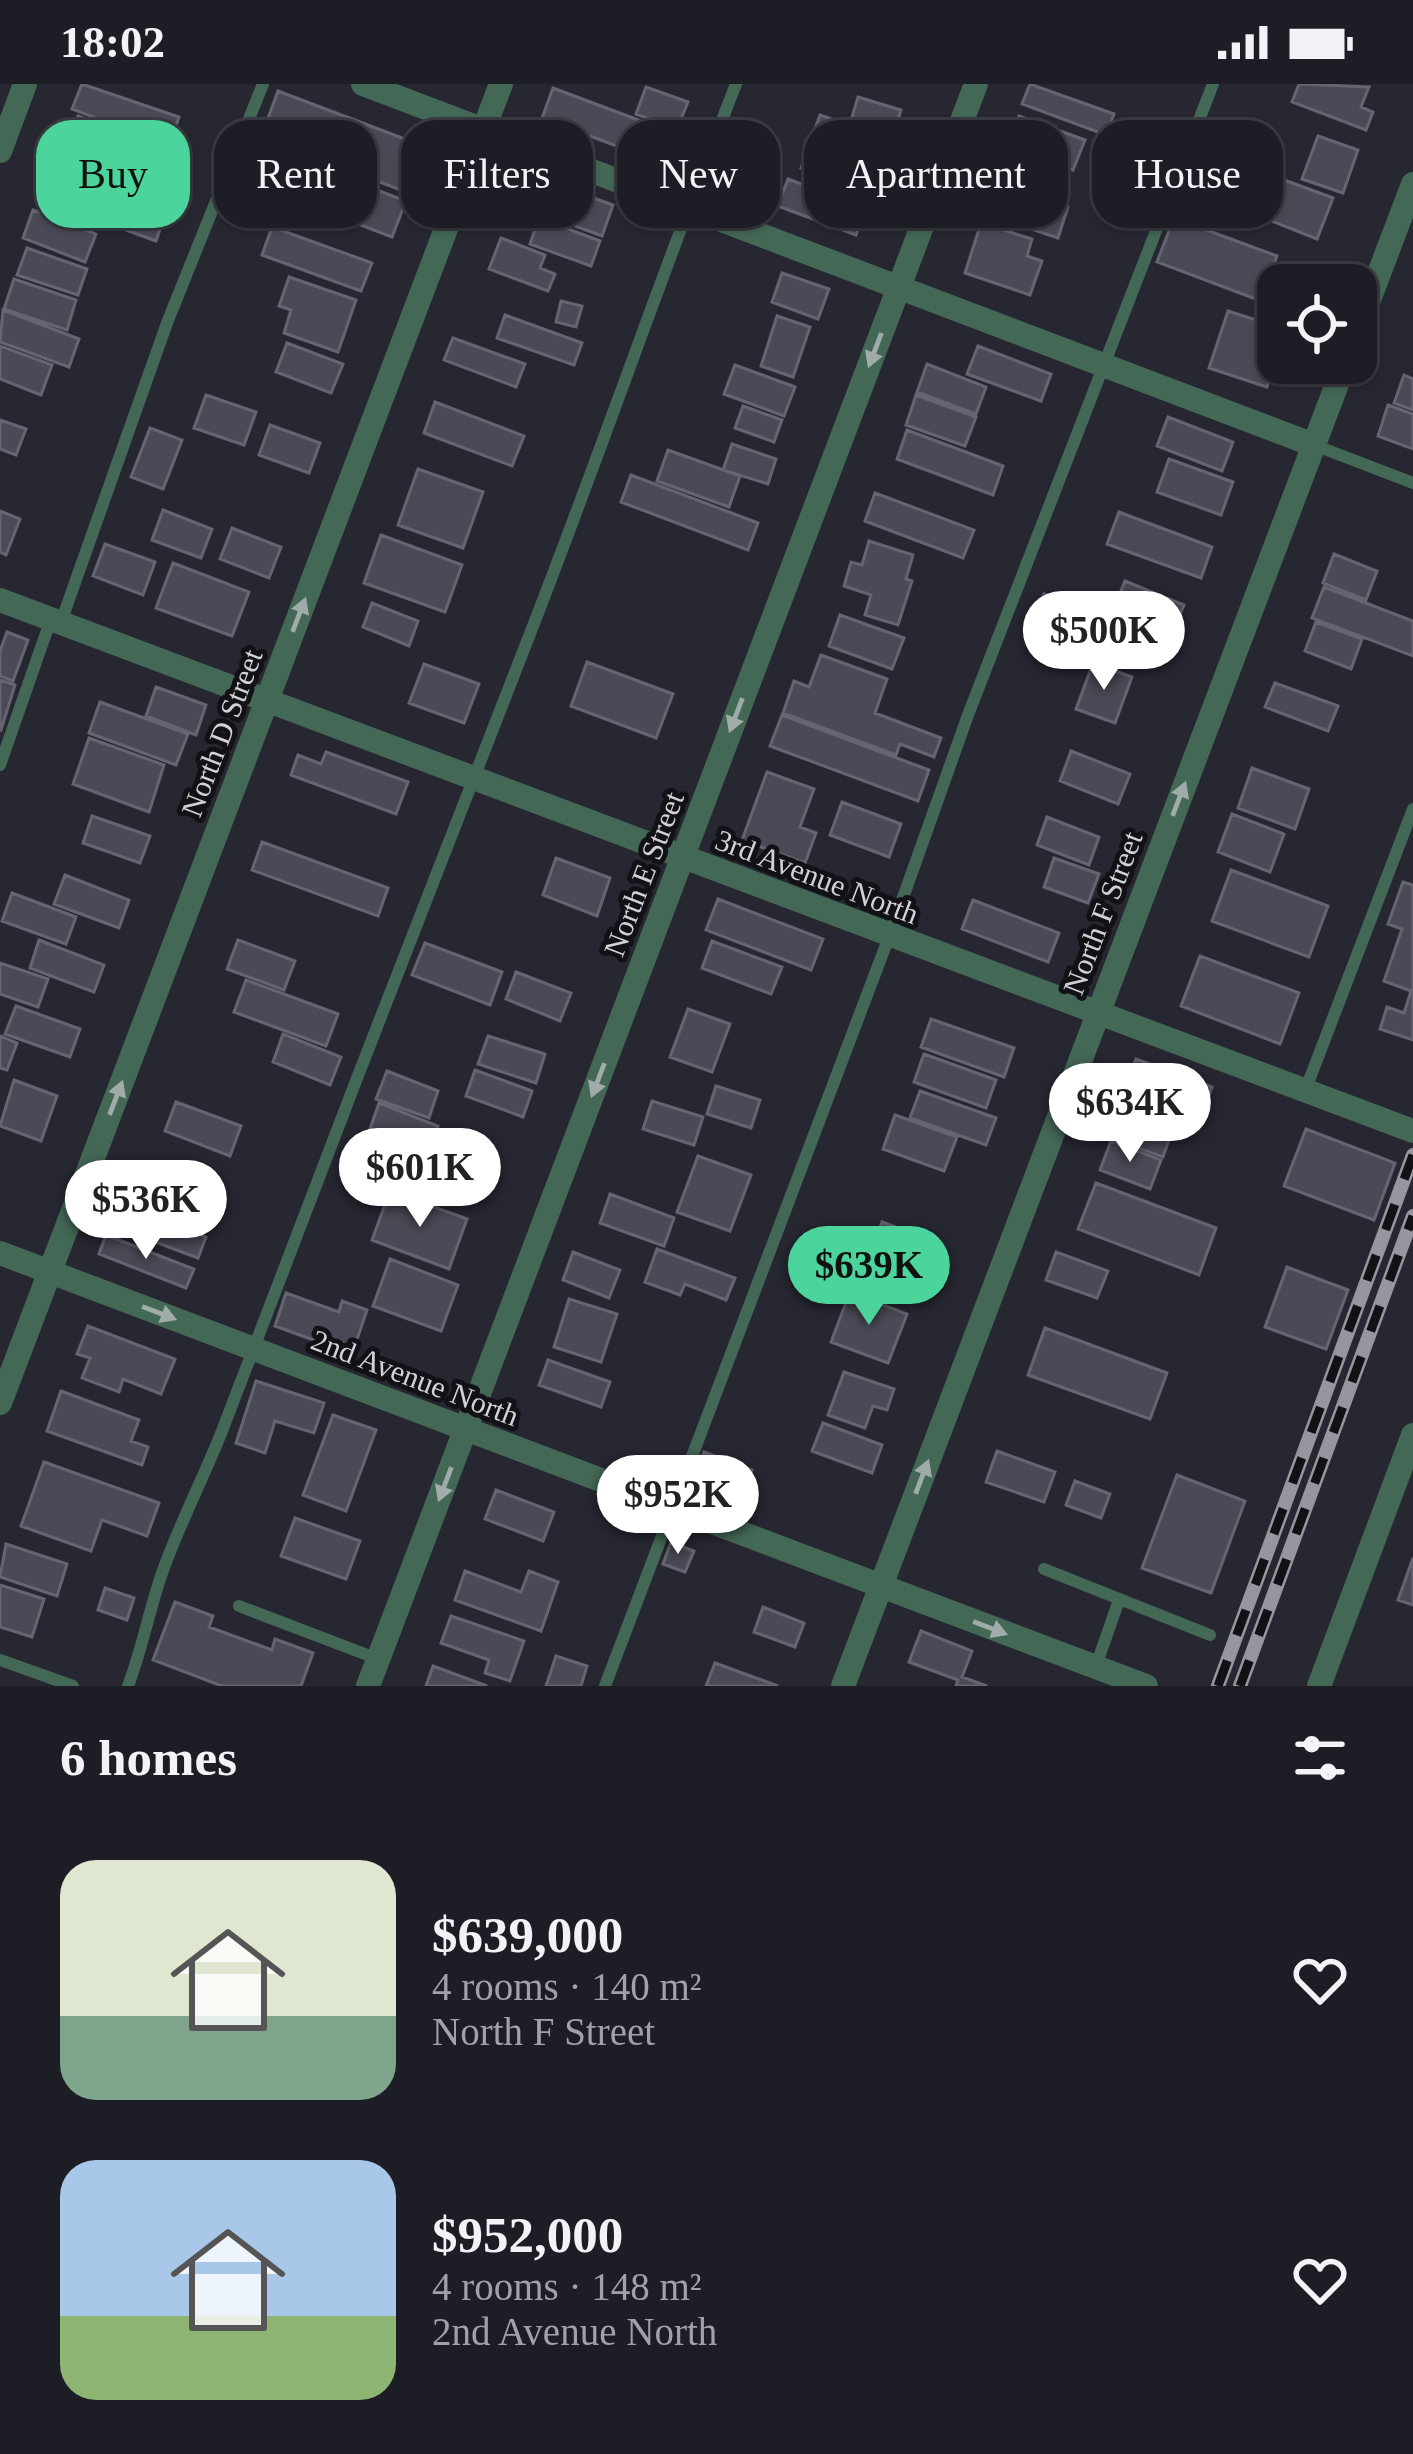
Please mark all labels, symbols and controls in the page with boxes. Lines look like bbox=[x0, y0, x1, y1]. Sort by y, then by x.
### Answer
text: 18:02 bbox=[60, 17, 165, 67]
chip: Buy bbox=[36, 120, 190, 228]
chip: Rent bbox=[214, 120, 377, 228]
chip: Filters bbox=[401, 120, 593, 228]
chip: New bbox=[617, 120, 780, 228]
chip: Apartment bbox=[804, 120, 1068, 228]
chip: House bbox=[1092, 120, 1283, 228]
map controls bbox=[1257, 264, 1377, 384]
button: locate bbox=[1257, 264, 1377, 384]
one-way arrow bbox=[864, 333, 883, 369]
pin: $500K bbox=[1020, 591, 1188, 693]
one-way arrow bbox=[291, 597, 309, 633]
text: $500K bbox=[1050, 608, 1158, 651]
street label: North D Street bbox=[174, 644, 269, 821]
one-way arrow bbox=[726, 697, 745, 733]
one-way arrow bbox=[1171, 780, 1190, 816]
street label: North E Street bbox=[597, 786, 690, 961]
street label: 3rd Avenue North bbox=[711, 823, 923, 930]
street label: North F Street bbox=[1056, 826, 1149, 999]
one-way arrow bbox=[587, 1062, 606, 1098]
pin: $634K bbox=[1046, 1063, 1214, 1165]
one-way arrow bbox=[108, 1079, 127, 1115]
text: $634K bbox=[1076, 1080, 1184, 1123]
pin: $601K bbox=[336, 1128, 504, 1230]
text: $601K bbox=[366, 1145, 474, 1188]
pin: $536K bbox=[62, 1160, 230, 1262]
text: $536K bbox=[92, 1177, 200, 1220]
pin: $639K bbox=[785, 1226, 953, 1328]
text: $639K bbox=[815, 1243, 923, 1286]
one-way arrow bbox=[142, 1305, 178, 1324]
street label: 2nd Avenue North bbox=[307, 1323, 524, 1432]
pin: $952K bbox=[594, 1455, 762, 1557]
one-way arrow bbox=[913, 1459, 932, 1495]
one-way arrow bbox=[434, 1466, 453, 1502]
text: $952K bbox=[624, 1472, 732, 1515]
one-way arrow bbox=[972, 1619, 1008, 1638]
icon: filters bbox=[1287, 1725, 1353, 1791]
text: 6 homes bbox=[60, 1730, 237, 1786]
text: $639,000 bbox=[432, 1907, 623, 1963]
icon: home bbox=[156, 1908, 300, 2052]
icon: heart bbox=[1287, 1947, 1353, 2013]
text: 4 rooms · 140 m² bbox=[432, 1965, 702, 2008]
text: North F Street bbox=[432, 2010, 655, 2053]
text: $952,000 bbox=[432, 2207, 623, 2263]
icon: home bbox=[156, 2208, 300, 2352]
icon: heart bbox=[1287, 2247, 1353, 2313]
text: 4 rooms · 148 m² bbox=[432, 2265, 702, 2308]
text: 2nd Avenue North bbox=[432, 2310, 717, 2353]

